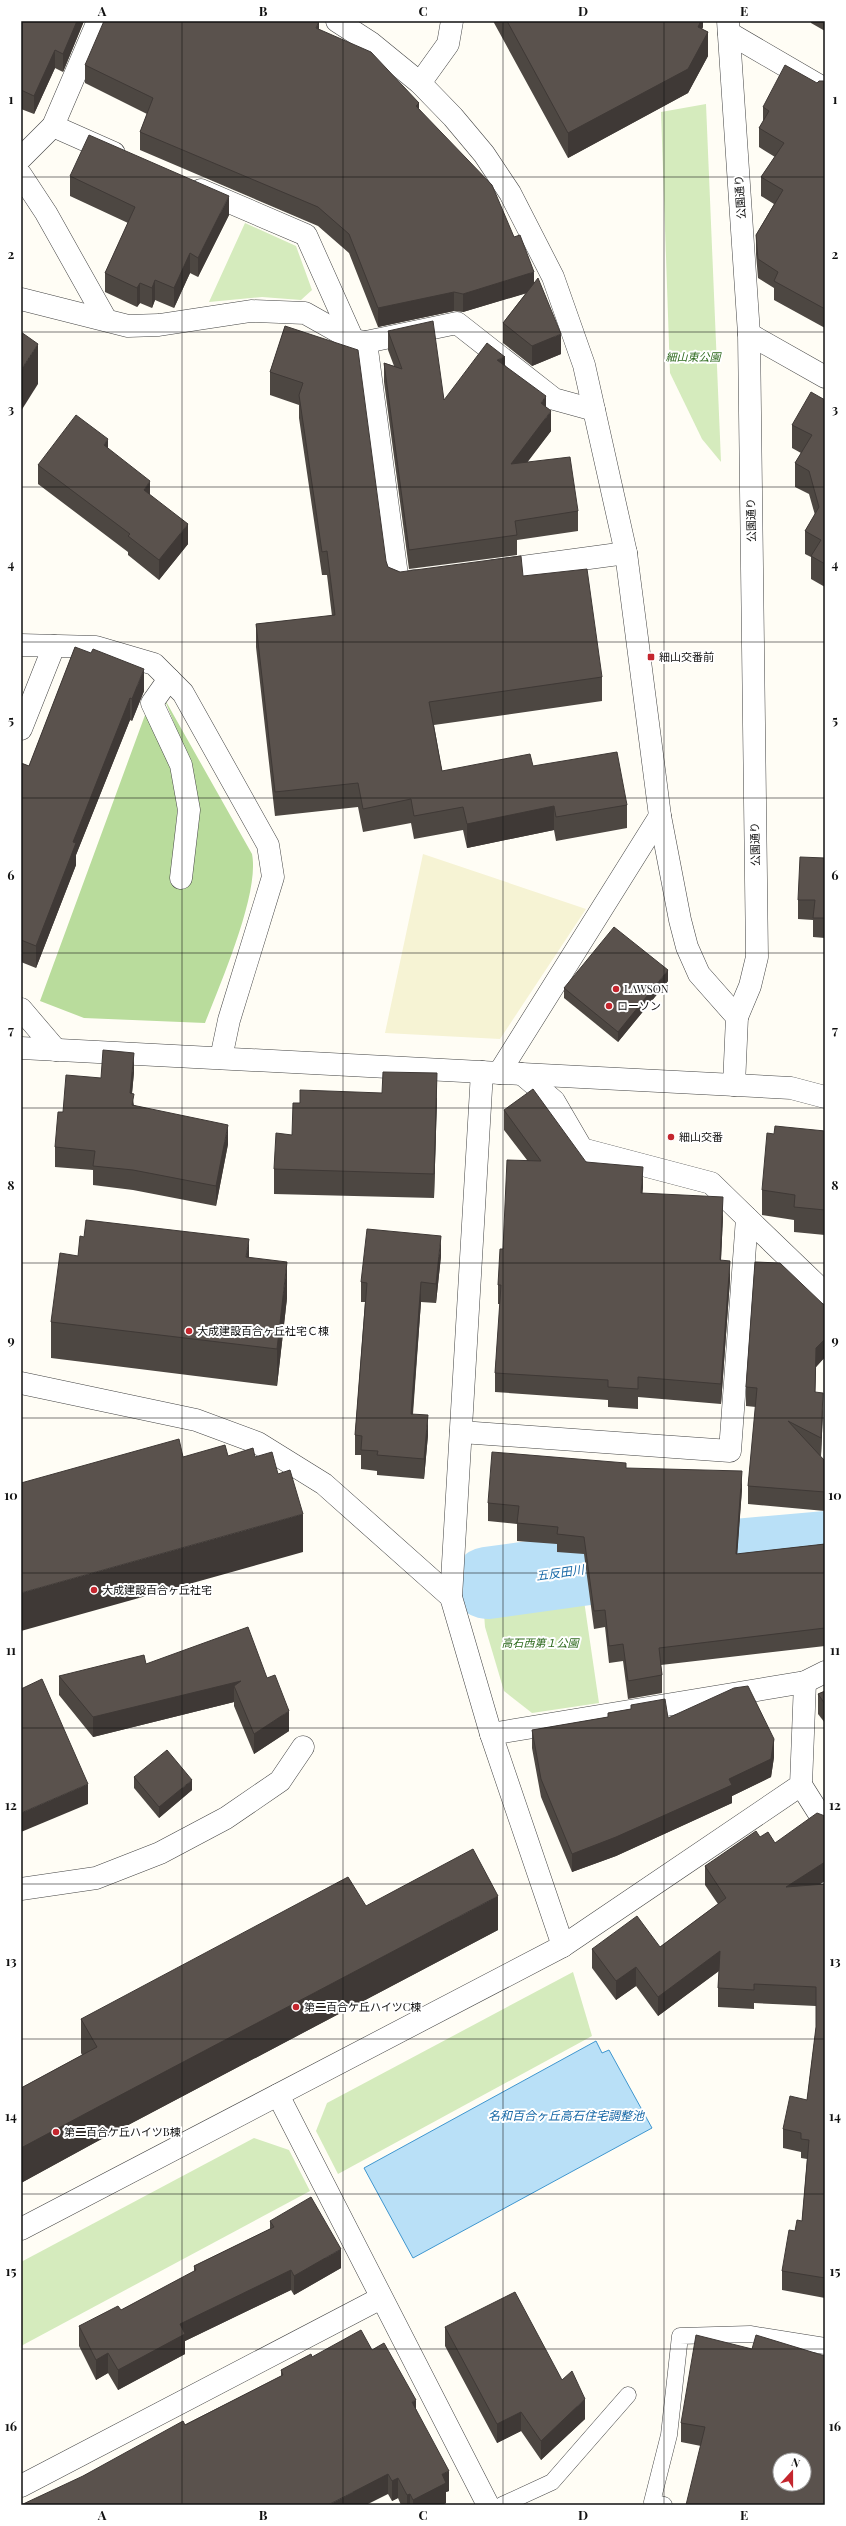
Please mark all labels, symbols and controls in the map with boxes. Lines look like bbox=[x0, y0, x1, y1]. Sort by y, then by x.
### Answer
text: A bbox=[97, 2, 107, 19]
text: B bbox=[259, 2, 268, 19]
text: C bbox=[418, 2, 428, 19]
text: D bbox=[578, 2, 588, 19]
text: E bbox=[740, 2, 748, 19]
text: 1 bbox=[9, 90, 14, 107]
text: 1 bbox=[833, 90, 838, 107]
street label: 公園通り bbox=[730, 175, 749, 220]
text: 2 bbox=[8, 245, 15, 262]
text: 2 bbox=[832, 245, 839, 262]
park label: 細山東公園 bbox=[666, 349, 722, 364]
text: 3 bbox=[8, 400, 14, 417]
text: 3 bbox=[832, 400, 838, 417]
street label: 公園通り bbox=[743, 498, 758, 542]
text: 4 bbox=[8, 555, 15, 572]
text: 4 bbox=[832, 555, 839, 572]
place label: 細山交番前 bbox=[659, 649, 714, 664]
marker: 細山交番前 bbox=[646, 652, 656, 662]
text: 5 bbox=[8, 711, 14, 728]
text: 5 bbox=[832, 711, 838, 728]
street label: 公園通り bbox=[747, 822, 762, 866]
text: 6 bbox=[7, 866, 15, 883]
text: 6 bbox=[831, 866, 839, 883]
place label: LAWSON bbox=[624, 981, 669, 996]
marker: LAWSON bbox=[611, 984, 621, 994]
place label: ローソン bbox=[617, 998, 661, 1013]
marker: ローソン bbox=[604, 1001, 614, 1011]
text: 7 bbox=[8, 1021, 14, 1038]
text: 7 bbox=[832, 1021, 838, 1038]
place label: 細山交番 bbox=[679, 1129, 723, 1144]
marker: 細山交番 bbox=[666, 1132, 676, 1142]
text: 8 bbox=[7, 1176, 15, 1193]
text: 8 bbox=[831, 1176, 839, 1193]
place label: 大成建設百合ヶ丘社宅Ｃ棟 bbox=[197, 1323, 329, 1338]
marker: 大成建設百合ヶ丘社宅Ｃ棟 bbox=[184, 1326, 194, 1336]
text: 9 bbox=[7, 1331, 15, 1348]
text: 9 bbox=[831, 1331, 839, 1348]
text: 10 bbox=[4, 1486, 18, 1503]
text: 10 bbox=[828, 1486, 842, 1503]
water label: 五反田川 bbox=[535, 1560, 587, 1583]
place label: 大成建設百合ヶ丘社宅 bbox=[102, 1582, 212, 1597]
marker: 大成建設百合ヶ丘社宅 bbox=[89, 1585, 99, 1595]
park label: 高石西第１公園 bbox=[502, 1635, 580, 1650]
text: 11 bbox=[6, 1641, 16, 1658]
text: 11 bbox=[830, 1641, 840, 1658]
text: 12 bbox=[5, 1796, 17, 1813]
text: 12 bbox=[829, 1796, 841, 1813]
text: 13 bbox=[5, 1952, 17, 1969]
text: 13 bbox=[829, 1952, 841, 1969]
place label: 第二百合ケ丘ハイツC棟 bbox=[304, 1999, 421, 2014]
marker: 第二百合ケ丘ハイツC棟 bbox=[291, 2002, 301, 2012]
text: 14 bbox=[5, 2107, 17, 2124]
water label: 名和百合ヶ丘高石住宅調整池 bbox=[488, 2107, 645, 2123]
text: 14 bbox=[829, 2107, 841, 2124]
place label: 第二百合ケ丘ハイツB棟 bbox=[64, 2124, 181, 2139]
marker: 第二百合ケ丘ハイツB棟 bbox=[51, 2127, 61, 2137]
text: 15 bbox=[6, 2262, 16, 2279]
text: 15 bbox=[830, 2262, 840, 2279]
text: 16 bbox=[5, 2417, 17, 2434]
text: 16 bbox=[829, 2417, 841, 2434]
north arrow bbox=[772, 2452, 812, 2492]
text: N bbox=[789, 2454, 802, 2471]
text: A bbox=[97, 2506, 107, 2523]
text: B bbox=[259, 2506, 268, 2523]
text: C bbox=[418, 2506, 428, 2523]
text: D bbox=[578, 2506, 588, 2523]
text: E bbox=[740, 2506, 748, 2523]

